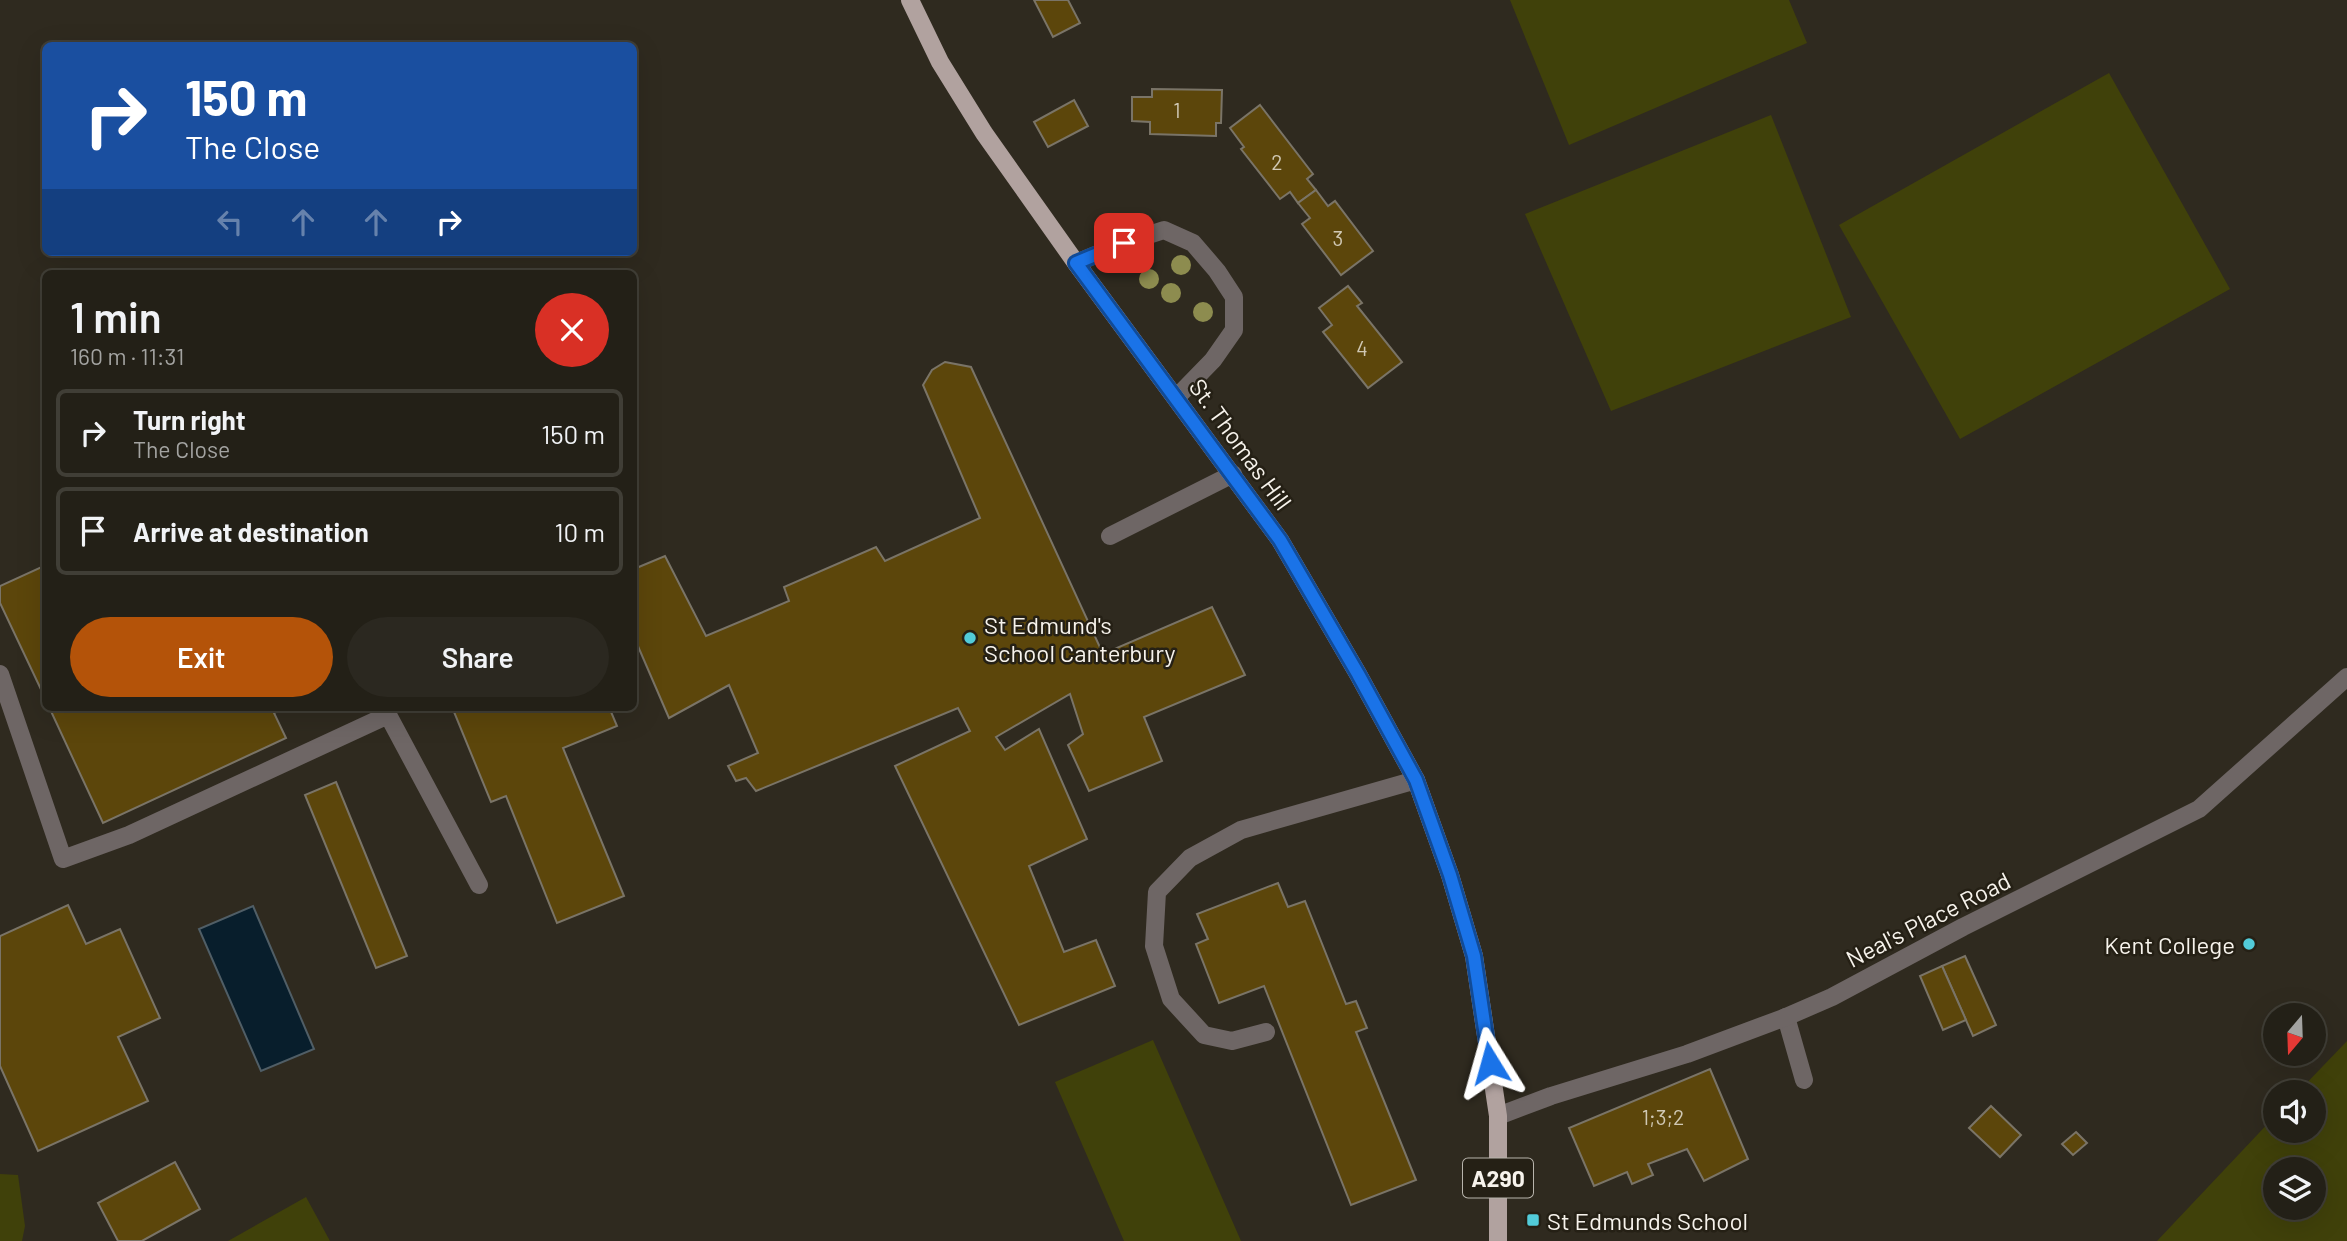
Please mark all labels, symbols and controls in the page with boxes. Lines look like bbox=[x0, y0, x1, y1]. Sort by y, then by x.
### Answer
text: 150 m bbox=[185, 67, 307, 126]
icon: right bbox=[70, 70, 161, 161]
house number: 1 bbox=[1173, 97, 1181, 122]
text: The Close bbox=[185, 127, 320, 165]
house number: 2 bbox=[1271, 149, 1283, 174]
icon: left bbox=[211, 203, 249, 241]
icon: ahead bbox=[284, 203, 322, 241]
icon: ahead bbox=[357, 203, 395, 241]
icon: right bbox=[430, 203, 468, 241]
pin bbox=[1094, 213, 1154, 273]
icon: arrive bbox=[1105, 224, 1143, 262]
house number: 3 bbox=[1333, 225, 1343, 250]
text: 1 min bbox=[70, 291, 162, 341]
button: close bbox=[535, 293, 609, 367]
house number: 4 bbox=[1356, 335, 1368, 360]
text: 160 m · 11:31 bbox=[70, 342, 184, 370]
street label: St. Thomas Hill bbox=[1184, 373, 1298, 515]
text: Turn right bbox=[133, 404, 246, 435]
icon: right bbox=[74, 414, 112, 452]
text: 150 m bbox=[541, 418, 605, 449]
text: The Close bbox=[133, 435, 230, 463]
icon: arrive bbox=[74, 512, 112, 550]
text: Arrive at destination bbox=[133, 516, 369, 547]
text: 10 m bbox=[555, 516, 605, 547]
place label: St Edmund's School Canterbury bbox=[984, 610, 1176, 667]
button: Exit bbox=[70, 617, 333, 697]
button: Share bbox=[347, 617, 609, 697]
marker: St Edmund's School Canterbury bbox=[962, 630, 978, 646]
street label: Neal's Place Road bbox=[1841, 865, 2015, 973]
place label: Kent College bbox=[2104, 930, 2235, 959]
marker: Kent College bbox=[2241, 936, 2257, 952]
north arrow bbox=[2263, 1003, 2326, 1066]
map controls bbox=[2263, 1003, 2326, 1220]
position arrow bbox=[1453, 1026, 1527, 1100]
button: sound bbox=[2263, 1080, 2326, 1143]
house number: 1;3;2 bbox=[1642, 1104, 1684, 1129]
button: layers bbox=[2263, 1157, 2326, 1220]
road number: A290 bbox=[1463, 1158, 1533, 1198]
place label: St Edmunds School bbox=[1547, 1206, 1748, 1235]
marker: St Edmunds School bbox=[1525, 1212, 1541, 1228]

